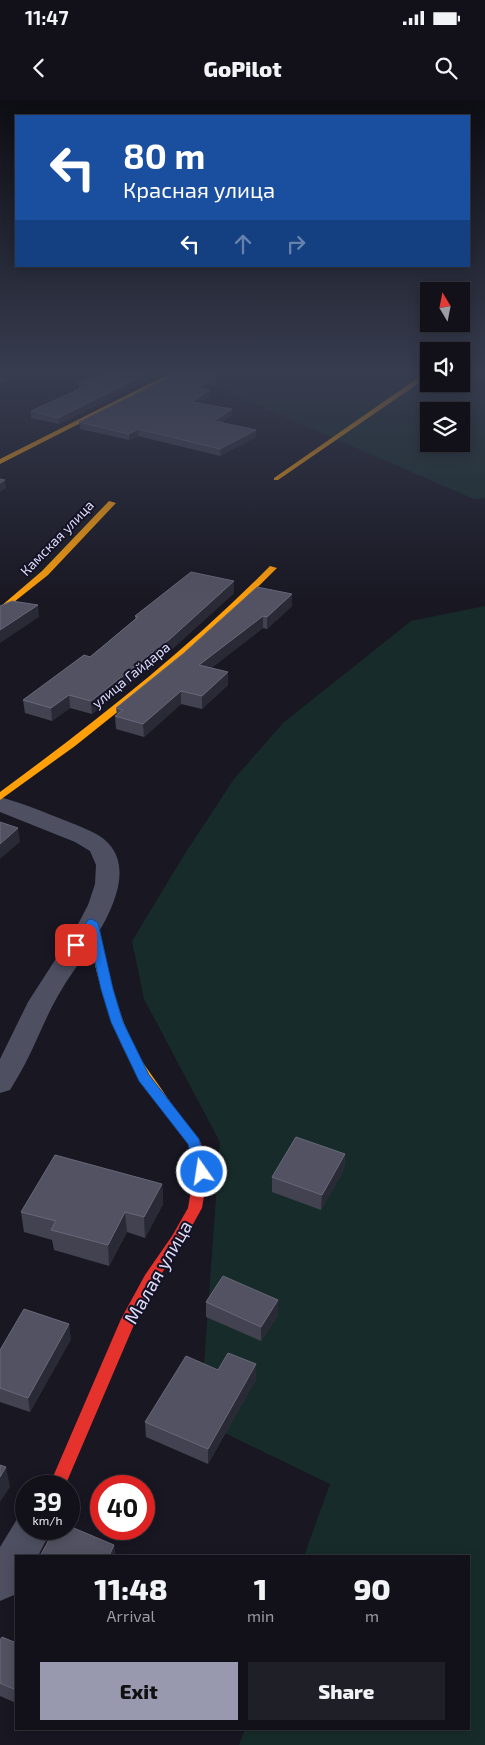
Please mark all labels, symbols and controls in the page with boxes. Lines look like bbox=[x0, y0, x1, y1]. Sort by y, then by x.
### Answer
text: 11:47 bbox=[25, 6, 68, 29]
icon: back bbox=[25, 54, 53, 82]
icon: search bbox=[432, 54, 460, 82]
text: GoPilot bbox=[203, 55, 282, 81]
text: 80 m bbox=[123, 134, 205, 176]
icon: left bbox=[40, 135, 105, 200]
text: Красная улица bbox=[123, 176, 275, 202]
icon: left bbox=[176, 230, 204, 258]
icon: ahead bbox=[229, 230, 257, 258]
icon: right bbox=[282, 230, 310, 258]
north arrow bbox=[420, 282, 470, 332]
map controls bbox=[420, 282, 470, 452]
button: sound bbox=[420, 342, 470, 392]
button: layers bbox=[420, 402, 470, 452]
street label: Камская улица bbox=[16, 496, 97, 579]
street label: улица Гайдара bbox=[88, 638, 173, 711]
pin bbox=[55, 924, 97, 966]
icon: arrive bbox=[62, 931, 90, 959]
position arrow bbox=[175, 1145, 227, 1197]
street label: Малая улица bbox=[119, 1216, 197, 1328]
speed limit sign: 40 bbox=[90, 1475, 155, 1540]
text: 39 bbox=[33, 1486, 62, 1516]
text: km/h bbox=[33, 1513, 62, 1527]
text: 11:48 bbox=[94, 1570, 168, 1606]
text: 1 bbox=[254, 1570, 267, 1606]
text: 90 bbox=[353, 1570, 391, 1606]
text: Arrival bbox=[107, 1606, 155, 1625]
text: min bbox=[247, 1606, 274, 1625]
text: m bbox=[365, 1606, 379, 1625]
button: Exit bbox=[40, 1662, 238, 1720]
button: Share bbox=[248, 1662, 445, 1720]

